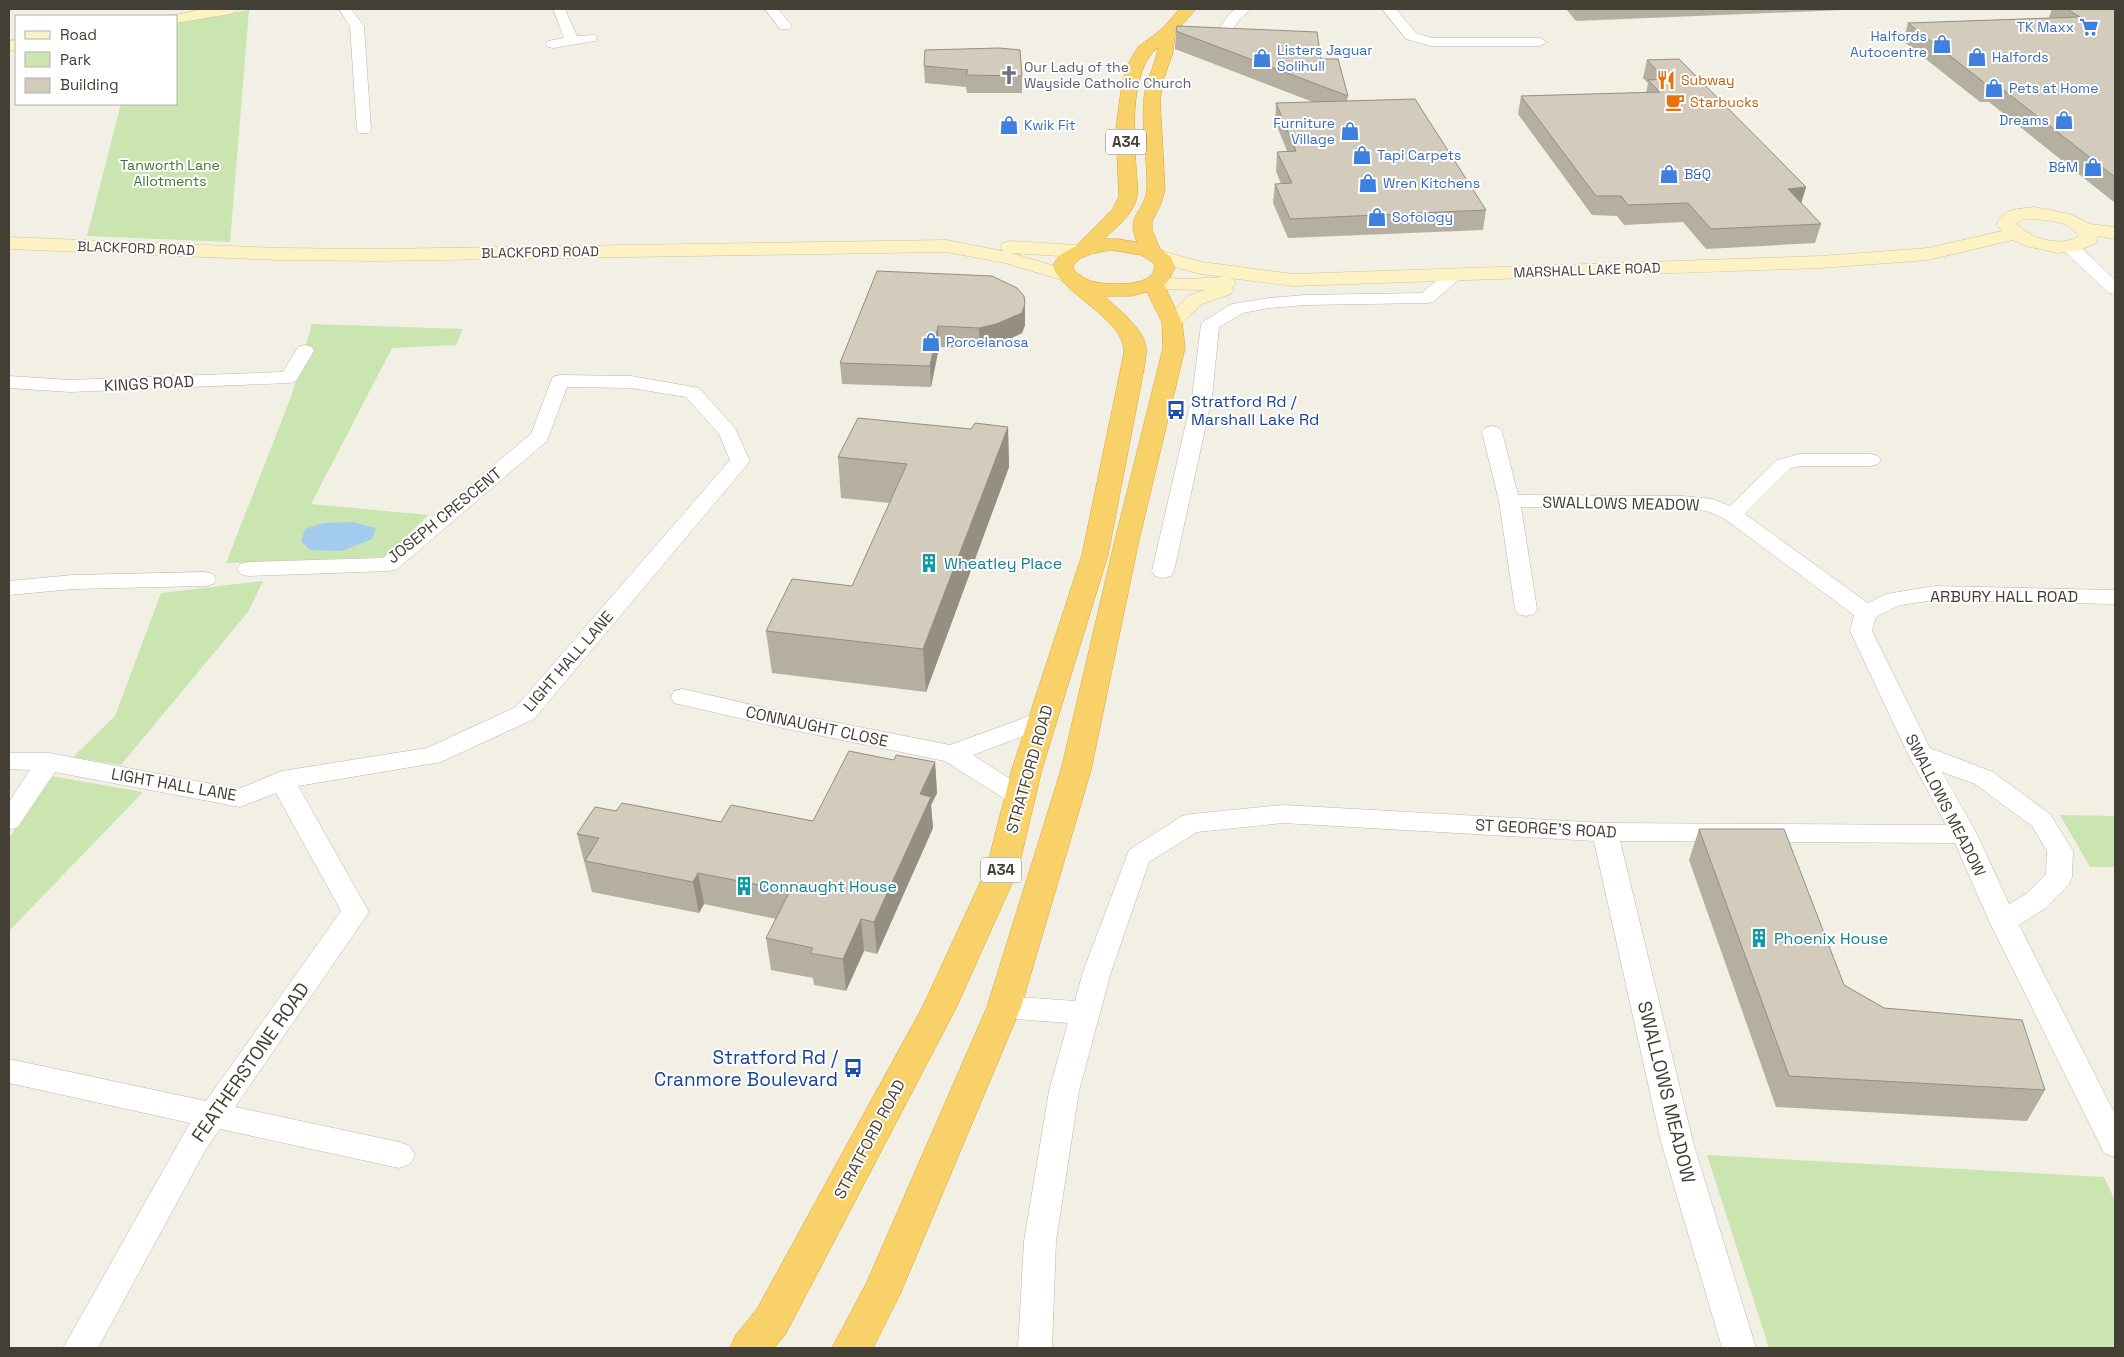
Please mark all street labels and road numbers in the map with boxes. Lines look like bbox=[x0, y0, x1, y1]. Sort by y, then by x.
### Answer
road number: A34 bbox=[1106, 130, 1146, 154]
street label: BLACKFORD ROAD bbox=[77, 237, 195, 259]
street label: BLACKFORD ROAD bbox=[481, 242, 599, 262]
street label: MARSHALL LAKE ROAD bbox=[1513, 258, 1661, 282]
street label: KINGS ROAD bbox=[103, 371, 195, 396]
street label: JOSEPH CRESCENT bbox=[383, 463, 506, 568]
street label: SWALLOWS MEADOW bbox=[1542, 492, 1700, 515]
street label: ARBURY HALL ROAD bbox=[1930, 586, 2078, 607]
street label: LIGHT HALL LANE bbox=[519, 607, 618, 716]
street label: CONNAUGHT CLOSE bbox=[744, 701, 890, 752]
street label: STRATFORD ROAD bbox=[1001, 703, 1058, 836]
street label: SWALLOWS MEADOW bbox=[1901, 730, 1991, 880]
street label: LIGHT HALL LANE bbox=[110, 763, 238, 806]
street label: ST GEORGE'S ROAD bbox=[1475, 814, 1617, 843]
road number: A34 bbox=[981, 858, 1021, 882]
street label: FEATHERSTONE ROAD bbox=[186, 978, 315, 1147]
street label: SWALLOWS MEADOW bbox=[1632, 998, 1701, 1186]
street label: STRATFORD ROAD bbox=[829, 1076, 910, 1203]

